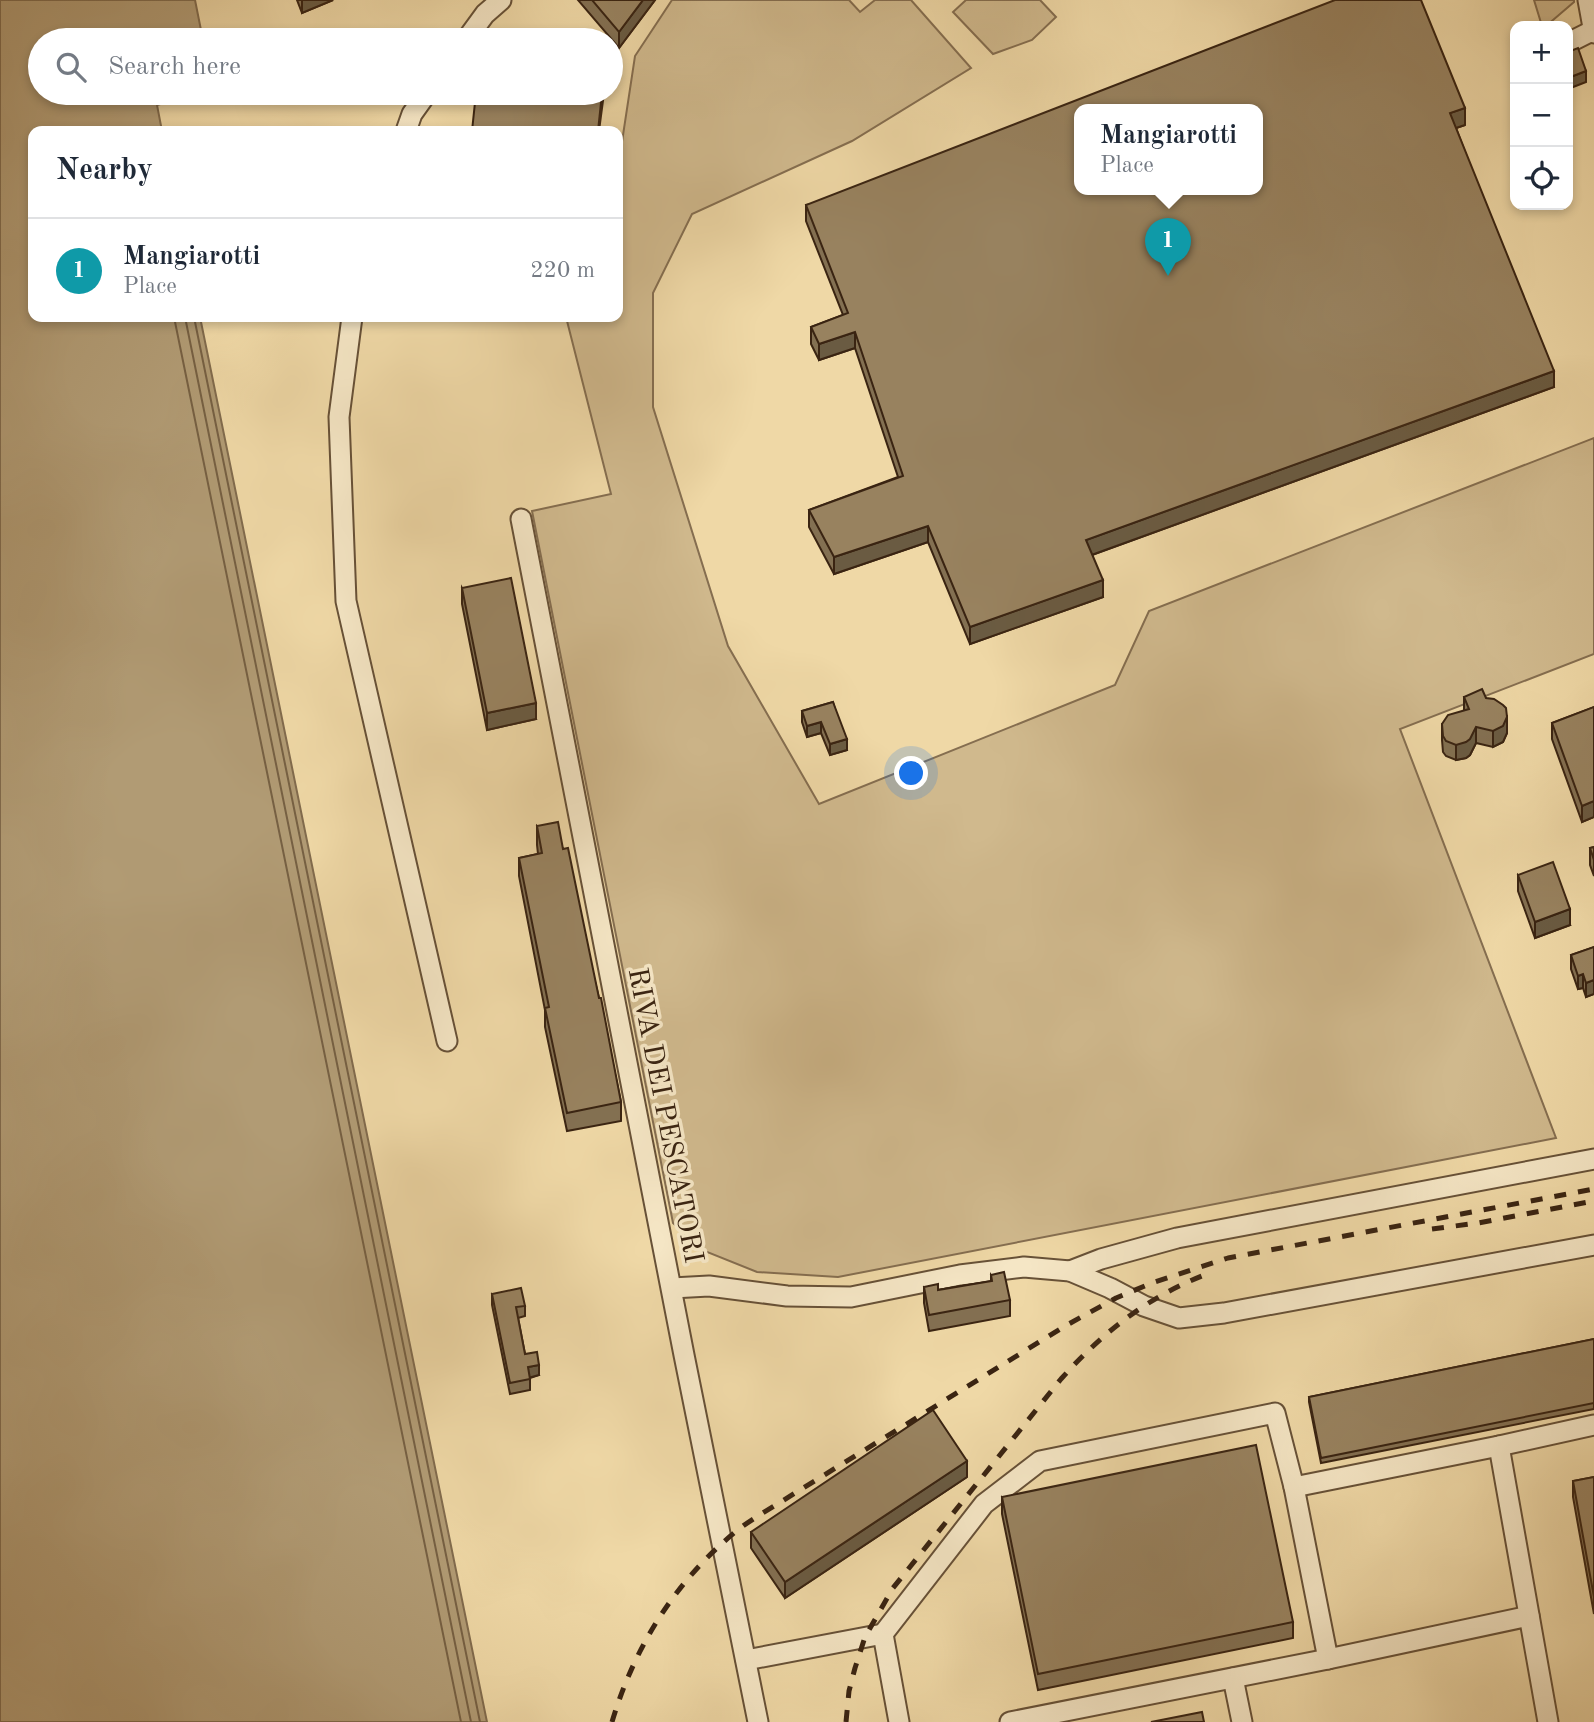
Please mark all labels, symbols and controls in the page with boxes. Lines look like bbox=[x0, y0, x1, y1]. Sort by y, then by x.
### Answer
map controls bbox=[1510, 21, 1573, 210]
button: + bbox=[1510, 21, 1573, 84]
search box bbox=[28, 28, 623, 105]
icon: search bbox=[52, 48, 90, 86]
text: Search here bbox=[108, 54, 241, 80]
button: − bbox=[1510, 84, 1573, 147]
popup bbox=[1074, 104, 1263, 195]
text: Mangiarotti bbox=[1100, 123, 1237, 149]
button: locate bbox=[1510, 147, 1573, 210]
text: Place bbox=[1100, 154, 1154, 177]
text: Nearby bbox=[56, 156, 153, 186]
pin: 1 bbox=[1145, 218, 1191, 276]
text: Mangiarotti bbox=[123, 244, 260, 270]
text: 1 bbox=[72, 259, 86, 282]
text: 220 m bbox=[530, 259, 595, 282]
text: Place bbox=[123, 275, 177, 298]
your location bbox=[894, 756, 928, 790]
street label: RIVA DEI PESCATORI bbox=[622, 965, 706, 1266]

